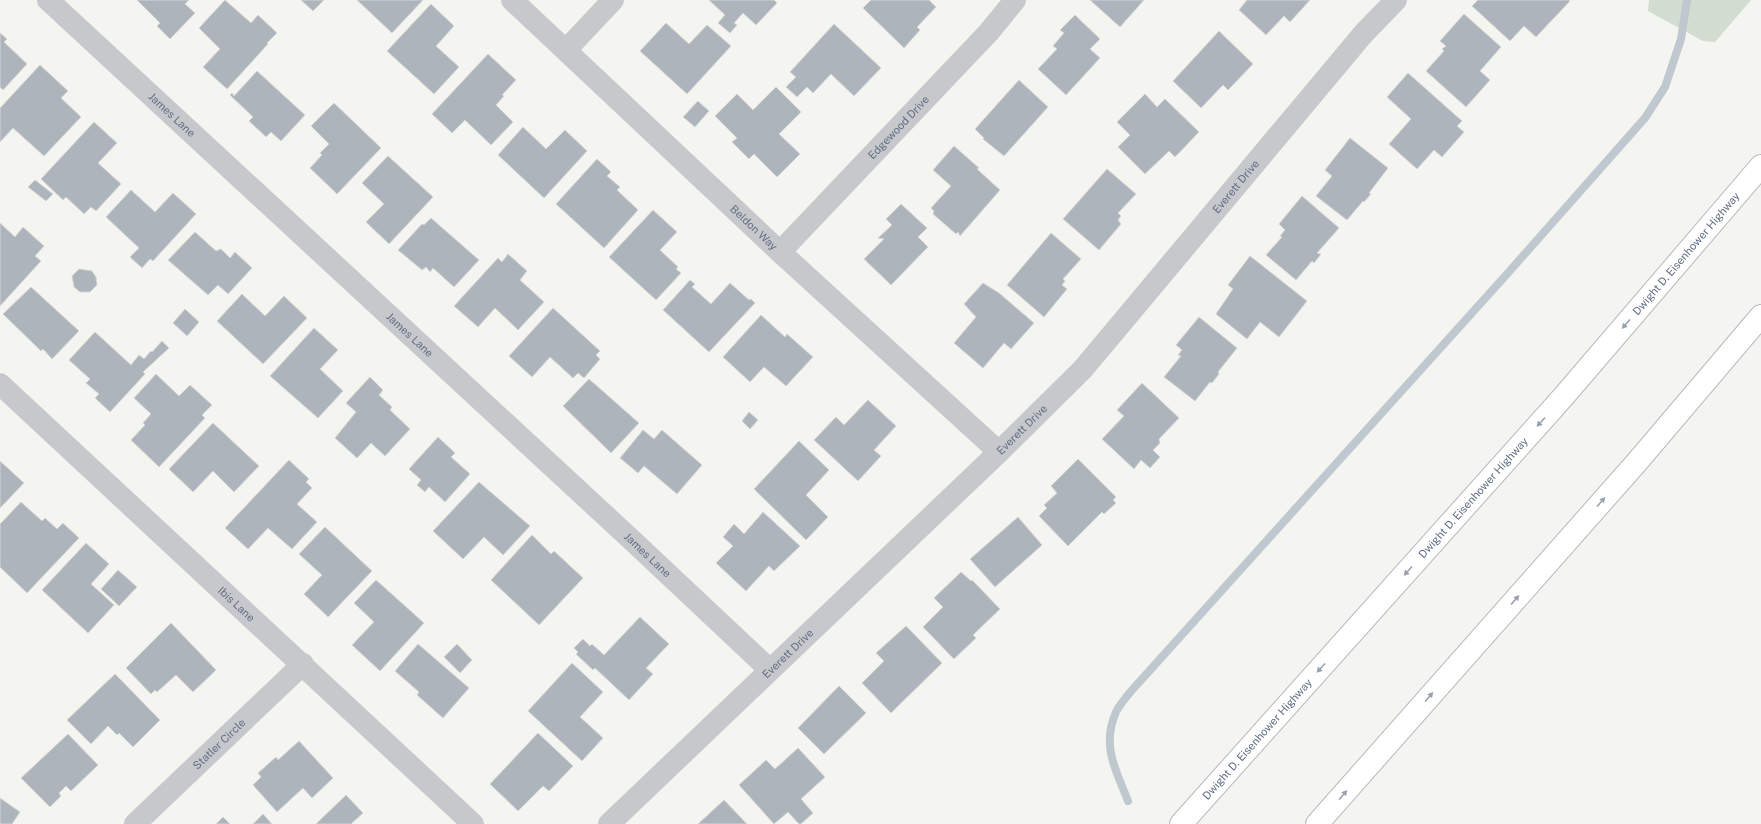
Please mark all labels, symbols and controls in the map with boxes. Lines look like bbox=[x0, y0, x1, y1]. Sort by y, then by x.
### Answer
street label: James Lane bbox=[146, 90, 198, 139]
street label: Edgewood Drive bbox=[866, 93, 931, 161]
street label: Everett Drive bbox=[1210, 157, 1261, 215]
street label: Dwight D. Eisenhower Highway bbox=[1630, 190, 1742, 317]
street label: Beldon Way bbox=[728, 202, 780, 252]
street label: James Lane bbox=[384, 310, 436, 359]
one-way arrow bbox=[1622, 318, 1631, 329]
street label: Everett Drive bbox=[994, 402, 1049, 457]
one-way arrow bbox=[1537, 417, 1546, 427]
street label: Dwight D. Eisenhower Highway bbox=[1416, 435, 1530, 560]
one-way arrow bbox=[1597, 497, 1606, 508]
street label: James Lane bbox=[622, 530, 673, 580]
one-way arrow bbox=[1403, 566, 1413, 576]
street label: Ibis Lane bbox=[216, 584, 257, 624]
one-way arrow bbox=[1511, 595, 1520, 605]
street label: Everett Drive bbox=[760, 627, 816, 681]
one-way arrow bbox=[1317, 663, 1326, 673]
street label: Dwight D. Eisenhower Highway bbox=[1200, 676, 1314, 802]
one-way arrow bbox=[1425, 692, 1434, 703]
street label: Statler Circle bbox=[190, 716, 248, 772]
one-way arrow bbox=[1339, 790, 1348, 800]

